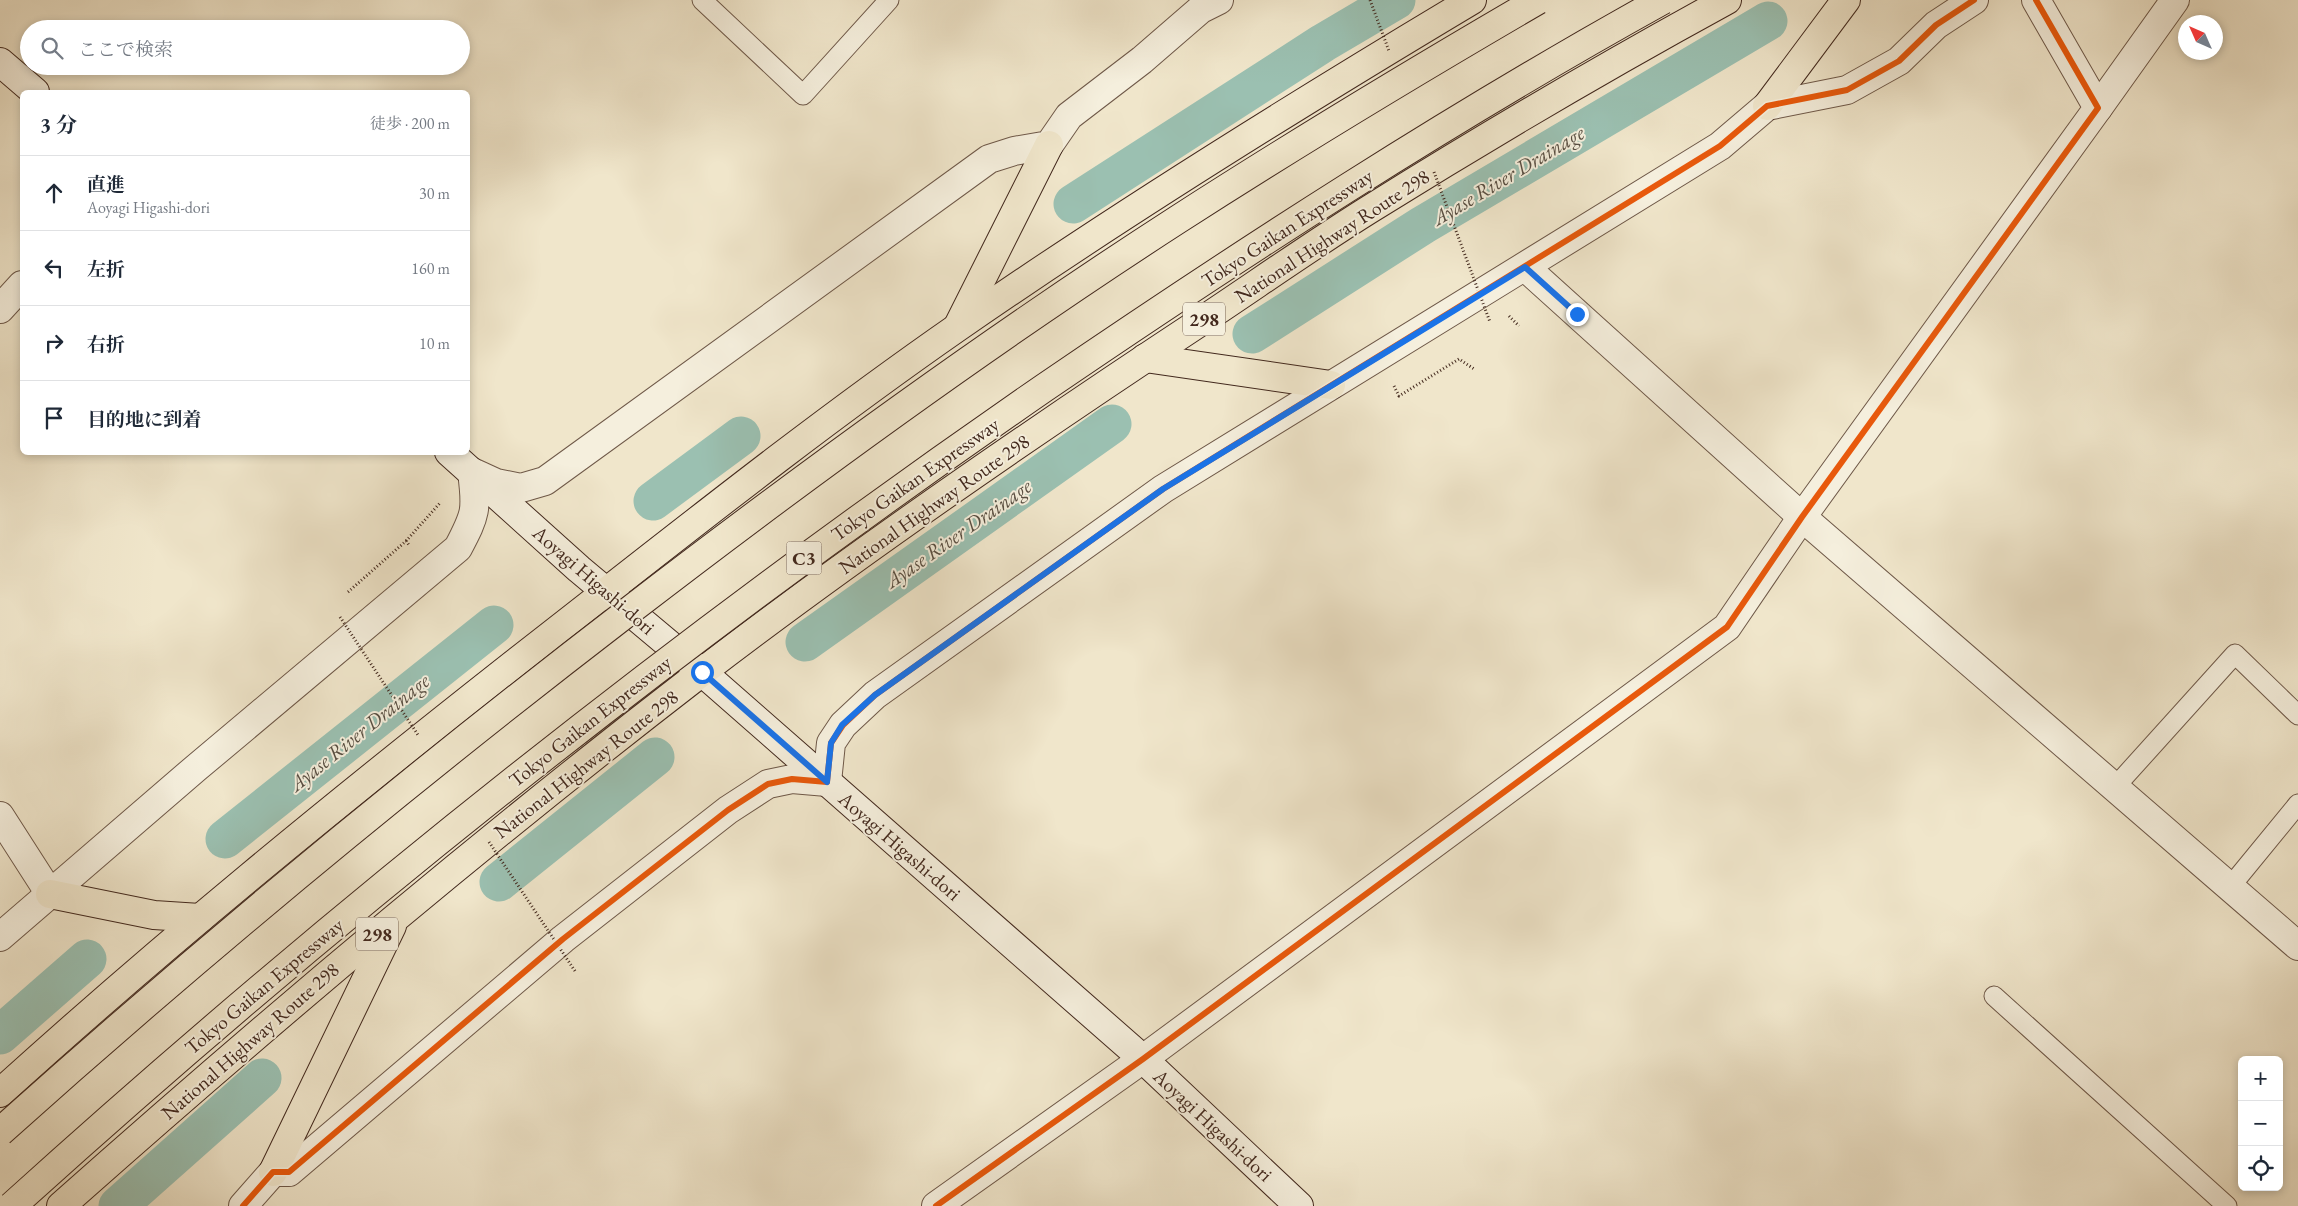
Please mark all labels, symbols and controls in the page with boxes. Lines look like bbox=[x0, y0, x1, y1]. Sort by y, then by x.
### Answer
north arrow bbox=[2178, 15, 2223, 60]
search box bbox=[20, 20, 470, 75]
icon: search bbox=[38, 34, 66, 62]
text: ここで検索 bbox=[78, 37, 173, 62]
text: 3 分 bbox=[40, 111, 77, 138]
text: 徒歩 · 200 m bbox=[370, 113, 450, 134]
water label: Ayase River Drainage bbox=[1425, 118, 1590, 232]
street label: Tokyo Gaikan Expressway bbox=[1196, 163, 1378, 293]
street label: National Highway Route 298 bbox=[1230, 163, 1434, 309]
text: 直進 bbox=[87, 172, 125, 197]
icon: ahead bbox=[40, 179, 68, 207]
text: 30 m bbox=[419, 183, 450, 204]
text: Aoyagi Higashi-dori bbox=[87, 197, 210, 218]
icon: left bbox=[40, 254, 68, 282]
text: 左折 bbox=[87, 257, 125, 282]
text: 160 m bbox=[411, 258, 450, 279]
road number: 298 bbox=[1183, 302, 1225, 336]
route end bbox=[1566, 303, 1589, 326]
icon: right bbox=[40, 329, 68, 357]
text: 右折 bbox=[87, 332, 125, 357]
text: 10 m bbox=[419, 333, 450, 354]
icon: arrive bbox=[40, 404, 68, 432]
text: 目的地に到着 bbox=[87, 407, 201, 432]
street label: Tokyo Gaikan Expressway bbox=[826, 411, 1004, 547]
street label: National Highway Route 298 bbox=[833, 428, 1035, 580]
water label: Ayase River Drainage bbox=[878, 472, 1037, 595]
street label: Aoyagi Higashi-dori bbox=[527, 519, 661, 640]
road number: C3 bbox=[786, 542, 822, 574]
street label: Tokyo Gaikan Expressway bbox=[503, 649, 677, 793]
route start bbox=[691, 661, 714, 684]
water label: Ayase River Drainage bbox=[282, 667, 435, 798]
street label: National Highway Route 298 bbox=[488, 684, 684, 844]
street label: Aoyagi Higashi-dori bbox=[833, 785, 967, 906]
street label: Tokyo Gaikan Expressway bbox=[179, 912, 349, 1060]
road number: 298 bbox=[356, 918, 398, 951]
street label: National Highway Route 298 bbox=[156, 957, 344, 1125]
map controls bbox=[2238, 1056, 2283, 1191]
button: + bbox=[2238, 1056, 2283, 1101]
street label: Aoyagi Higashi-dori bbox=[1147, 1062, 1278, 1187]
button: − bbox=[2238, 1101, 2283, 1146]
button: locate bbox=[2238, 1146, 2283, 1191]

